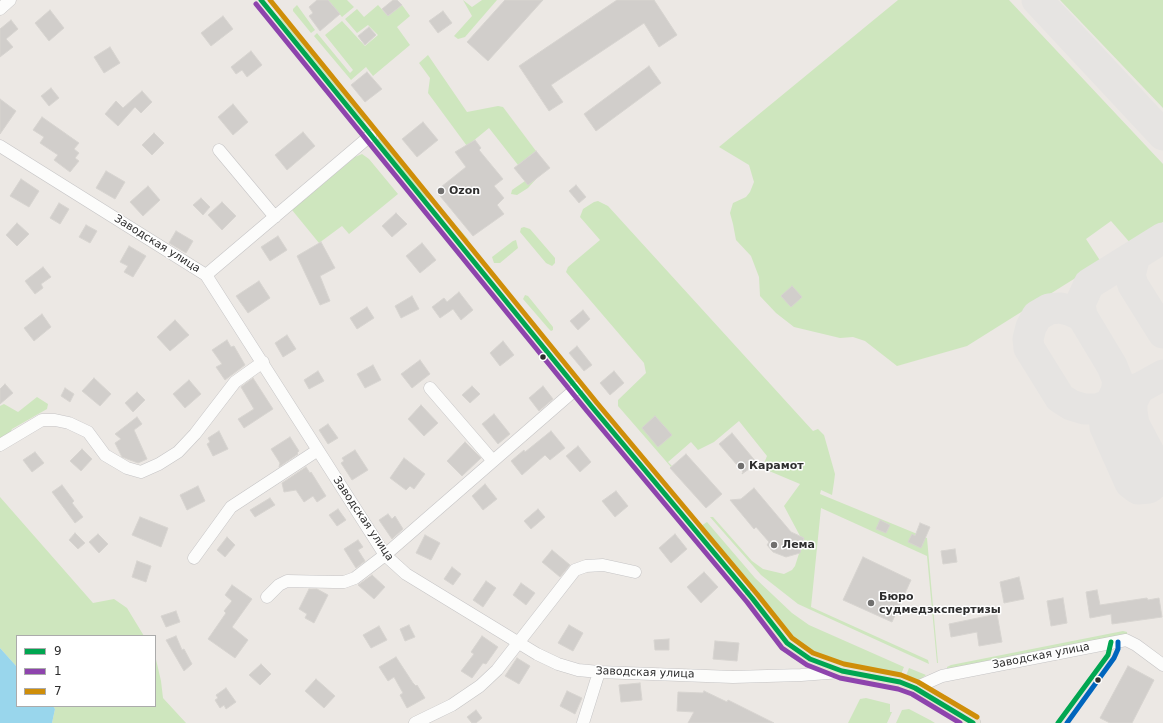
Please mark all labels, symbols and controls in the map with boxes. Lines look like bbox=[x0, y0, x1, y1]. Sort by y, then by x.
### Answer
place label: Ozon bbox=[449, 184, 480, 198]
marker: Ozon bbox=[436, 186, 446, 196]
street label: Заводская улица bbox=[111, 212, 203, 276]
unlabelled marker bbox=[538, 352, 548, 362]
place label: Карамот bbox=[749, 459, 804, 473]
marker: Карамот bbox=[736, 461, 746, 471]
street label: Заводская улица bbox=[330, 474, 396, 564]
place label: Лема bbox=[782, 538, 815, 552]
marker: Лема bbox=[769, 540, 779, 550]
place label: Бюро судмедэкспертизы bbox=[879, 590, 1001, 616]
marker: Бюро судмедэкспертизы bbox=[866, 598, 876, 608]
legend bbox=[16, 635, 156, 707]
street label: Заводская улица bbox=[991, 640, 1091, 672]
text: 9 bbox=[54, 644, 62, 658]
text: 1 bbox=[54, 664, 62, 678]
street label: Заводская улица bbox=[595, 665, 695, 681]
unlabelled marker bbox=[1093, 675, 1103, 685]
text: 7 bbox=[54, 684, 62, 698]

